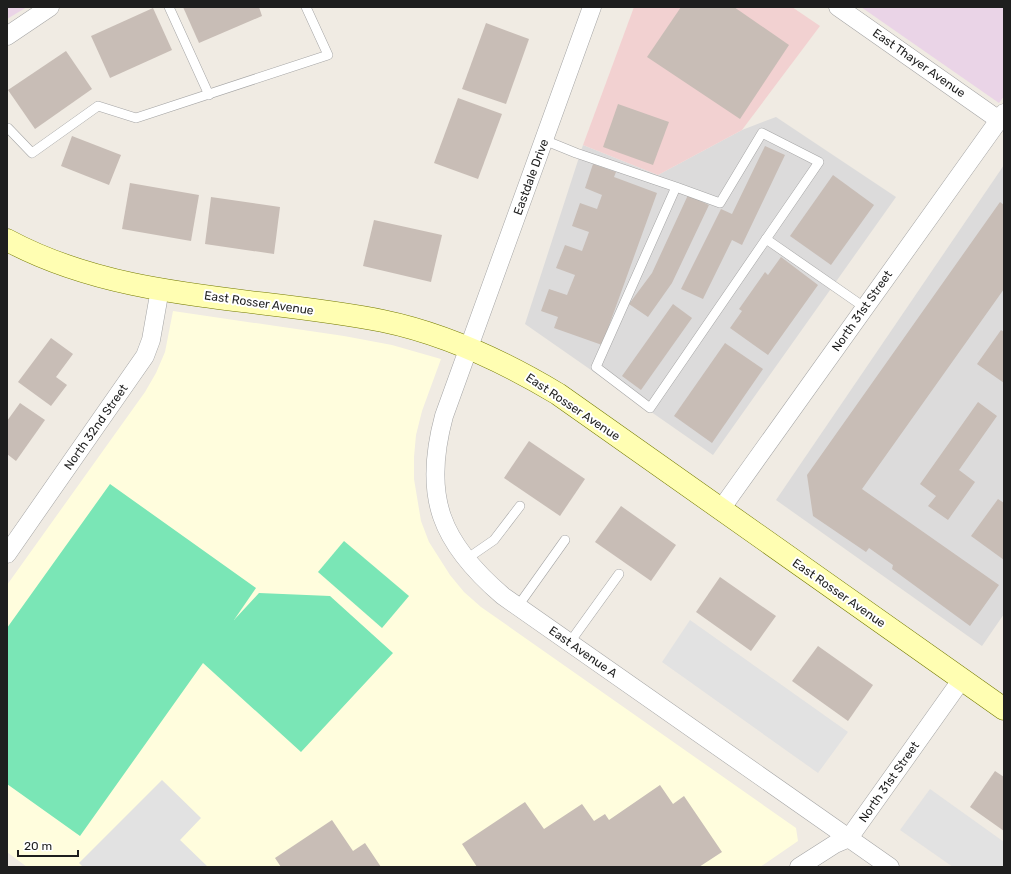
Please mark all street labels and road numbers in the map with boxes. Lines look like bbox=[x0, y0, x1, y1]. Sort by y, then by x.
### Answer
street label: East Thayer Avenue bbox=[870, 26, 968, 100]
street label: Eastdale Drive bbox=[511, 137, 551, 217]
street label: North 31st Street bbox=[829, 268, 895, 354]
street label: East Rosser Avenue bbox=[203, 288, 315, 318]
street label: East Rosser Avenue bbox=[523, 370, 623, 444]
street label: North 32nd Street bbox=[61, 381, 131, 472]
street label: East Rosser Avenue bbox=[790, 556, 888, 631]
street label: East Avenue A bbox=[546, 623, 620, 681]
street label: North 31st Street bbox=[856, 739, 922, 825]

